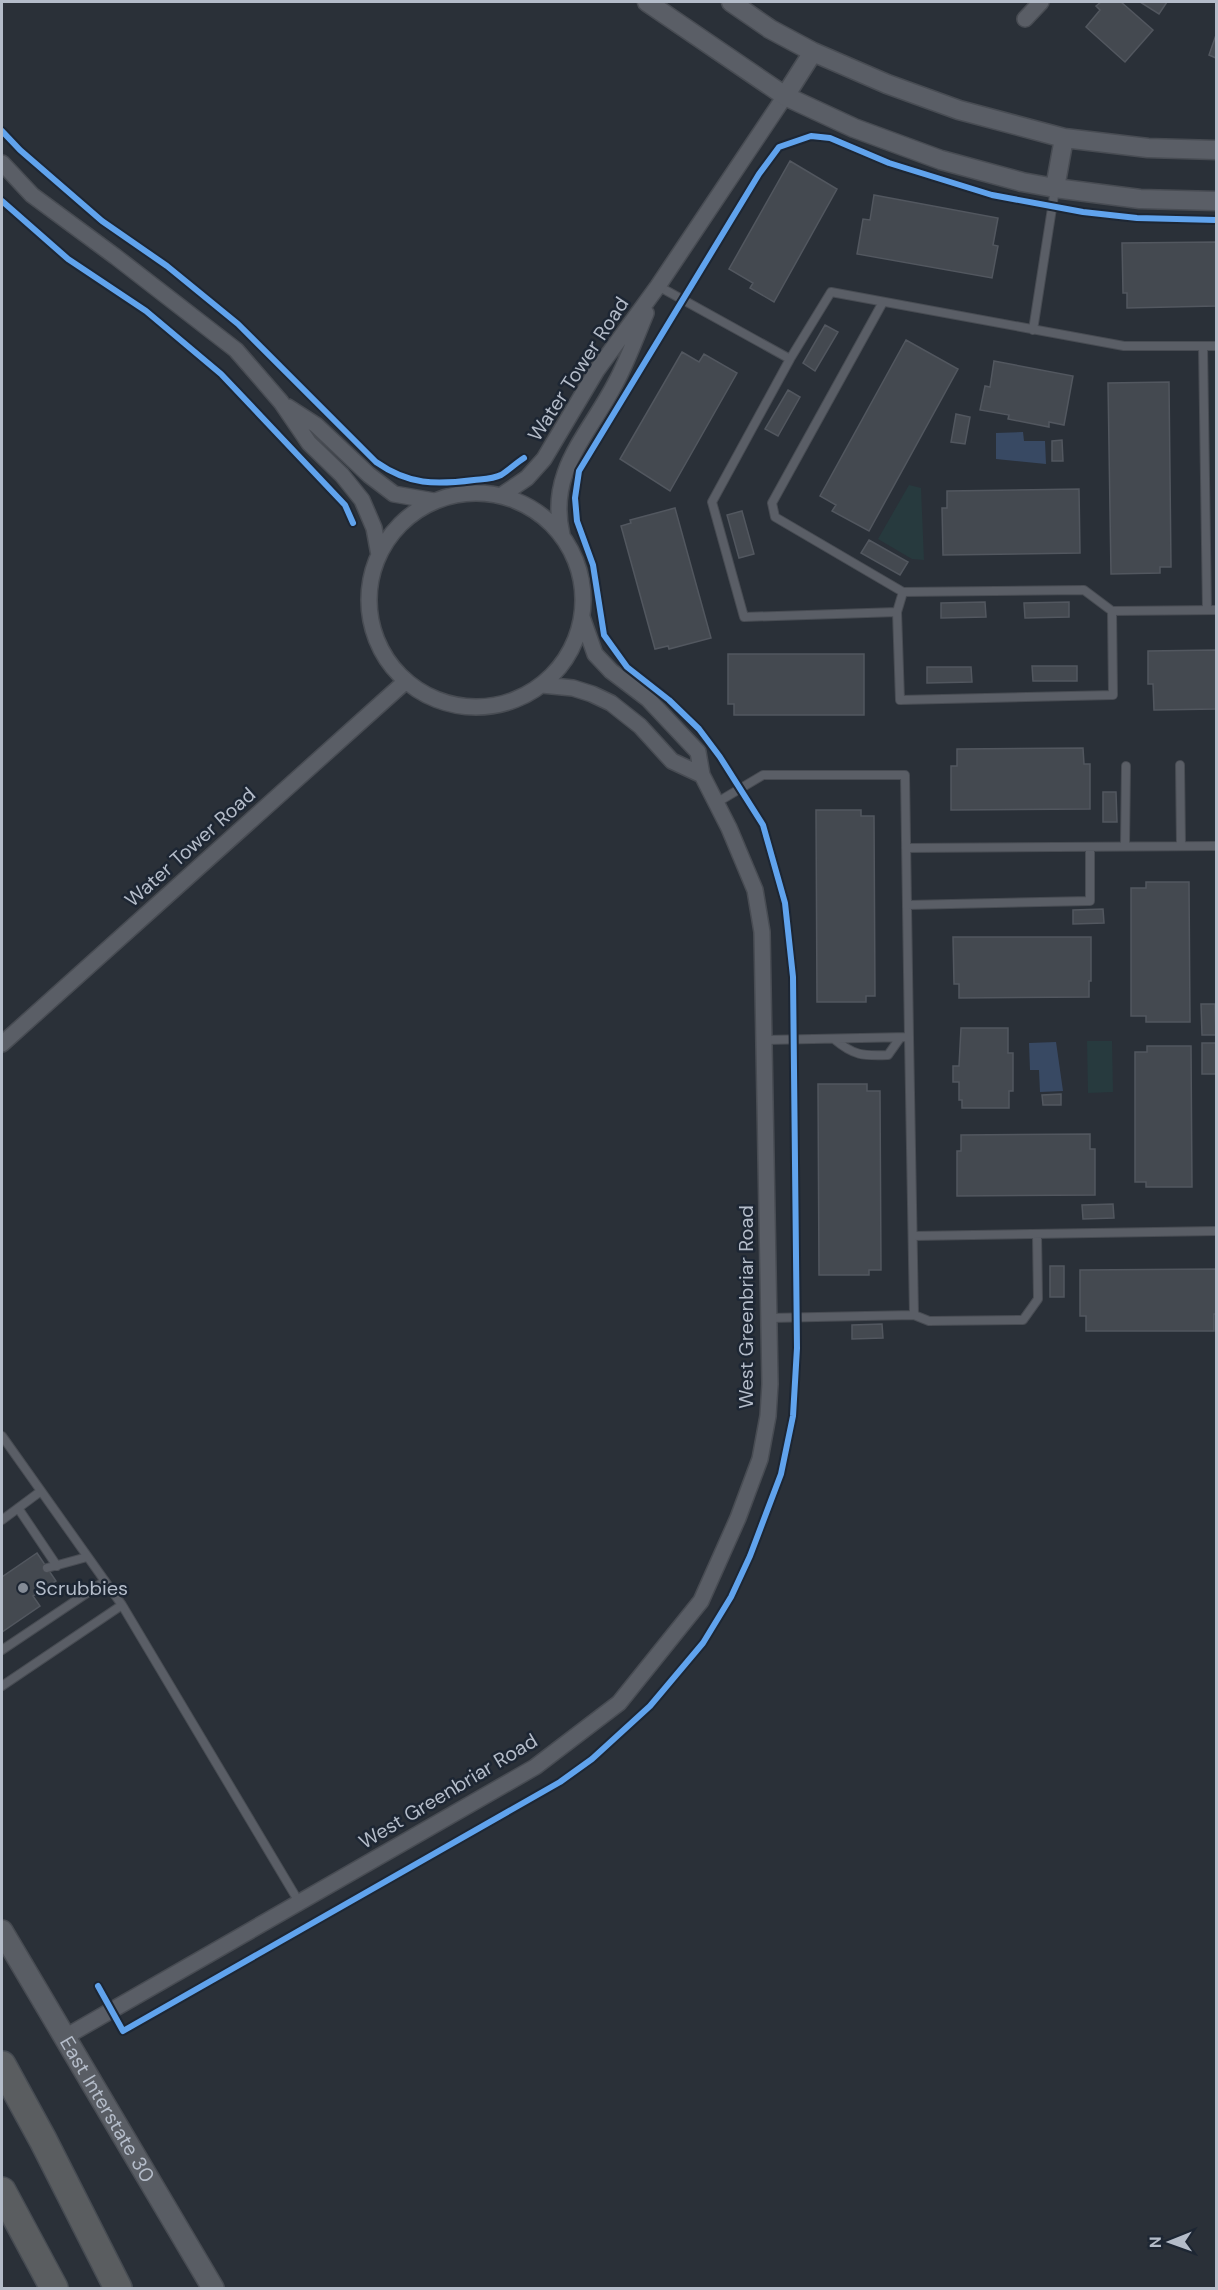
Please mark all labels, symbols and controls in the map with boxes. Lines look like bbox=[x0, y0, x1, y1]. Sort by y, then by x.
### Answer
street label: Water Tower Road bbox=[522, 292, 634, 446]
street label: Water Tower Road bbox=[119, 781, 261, 913]
street label: West Greenbriar Road bbox=[733, 1205, 759, 1409]
place label: Scrubbies bbox=[35, 1575, 128, 1601]
marker: Scrubbies bbox=[16, 1581, 30, 1595]
street label: West Greenbriar Road bbox=[354, 1727, 542, 1855]
street label: East Interstate 30 bbox=[54, 2031, 161, 2187]
north arrow bbox=[1140, 2212, 1200, 2272]
text: N bbox=[1145, 2236, 1166, 2248]

